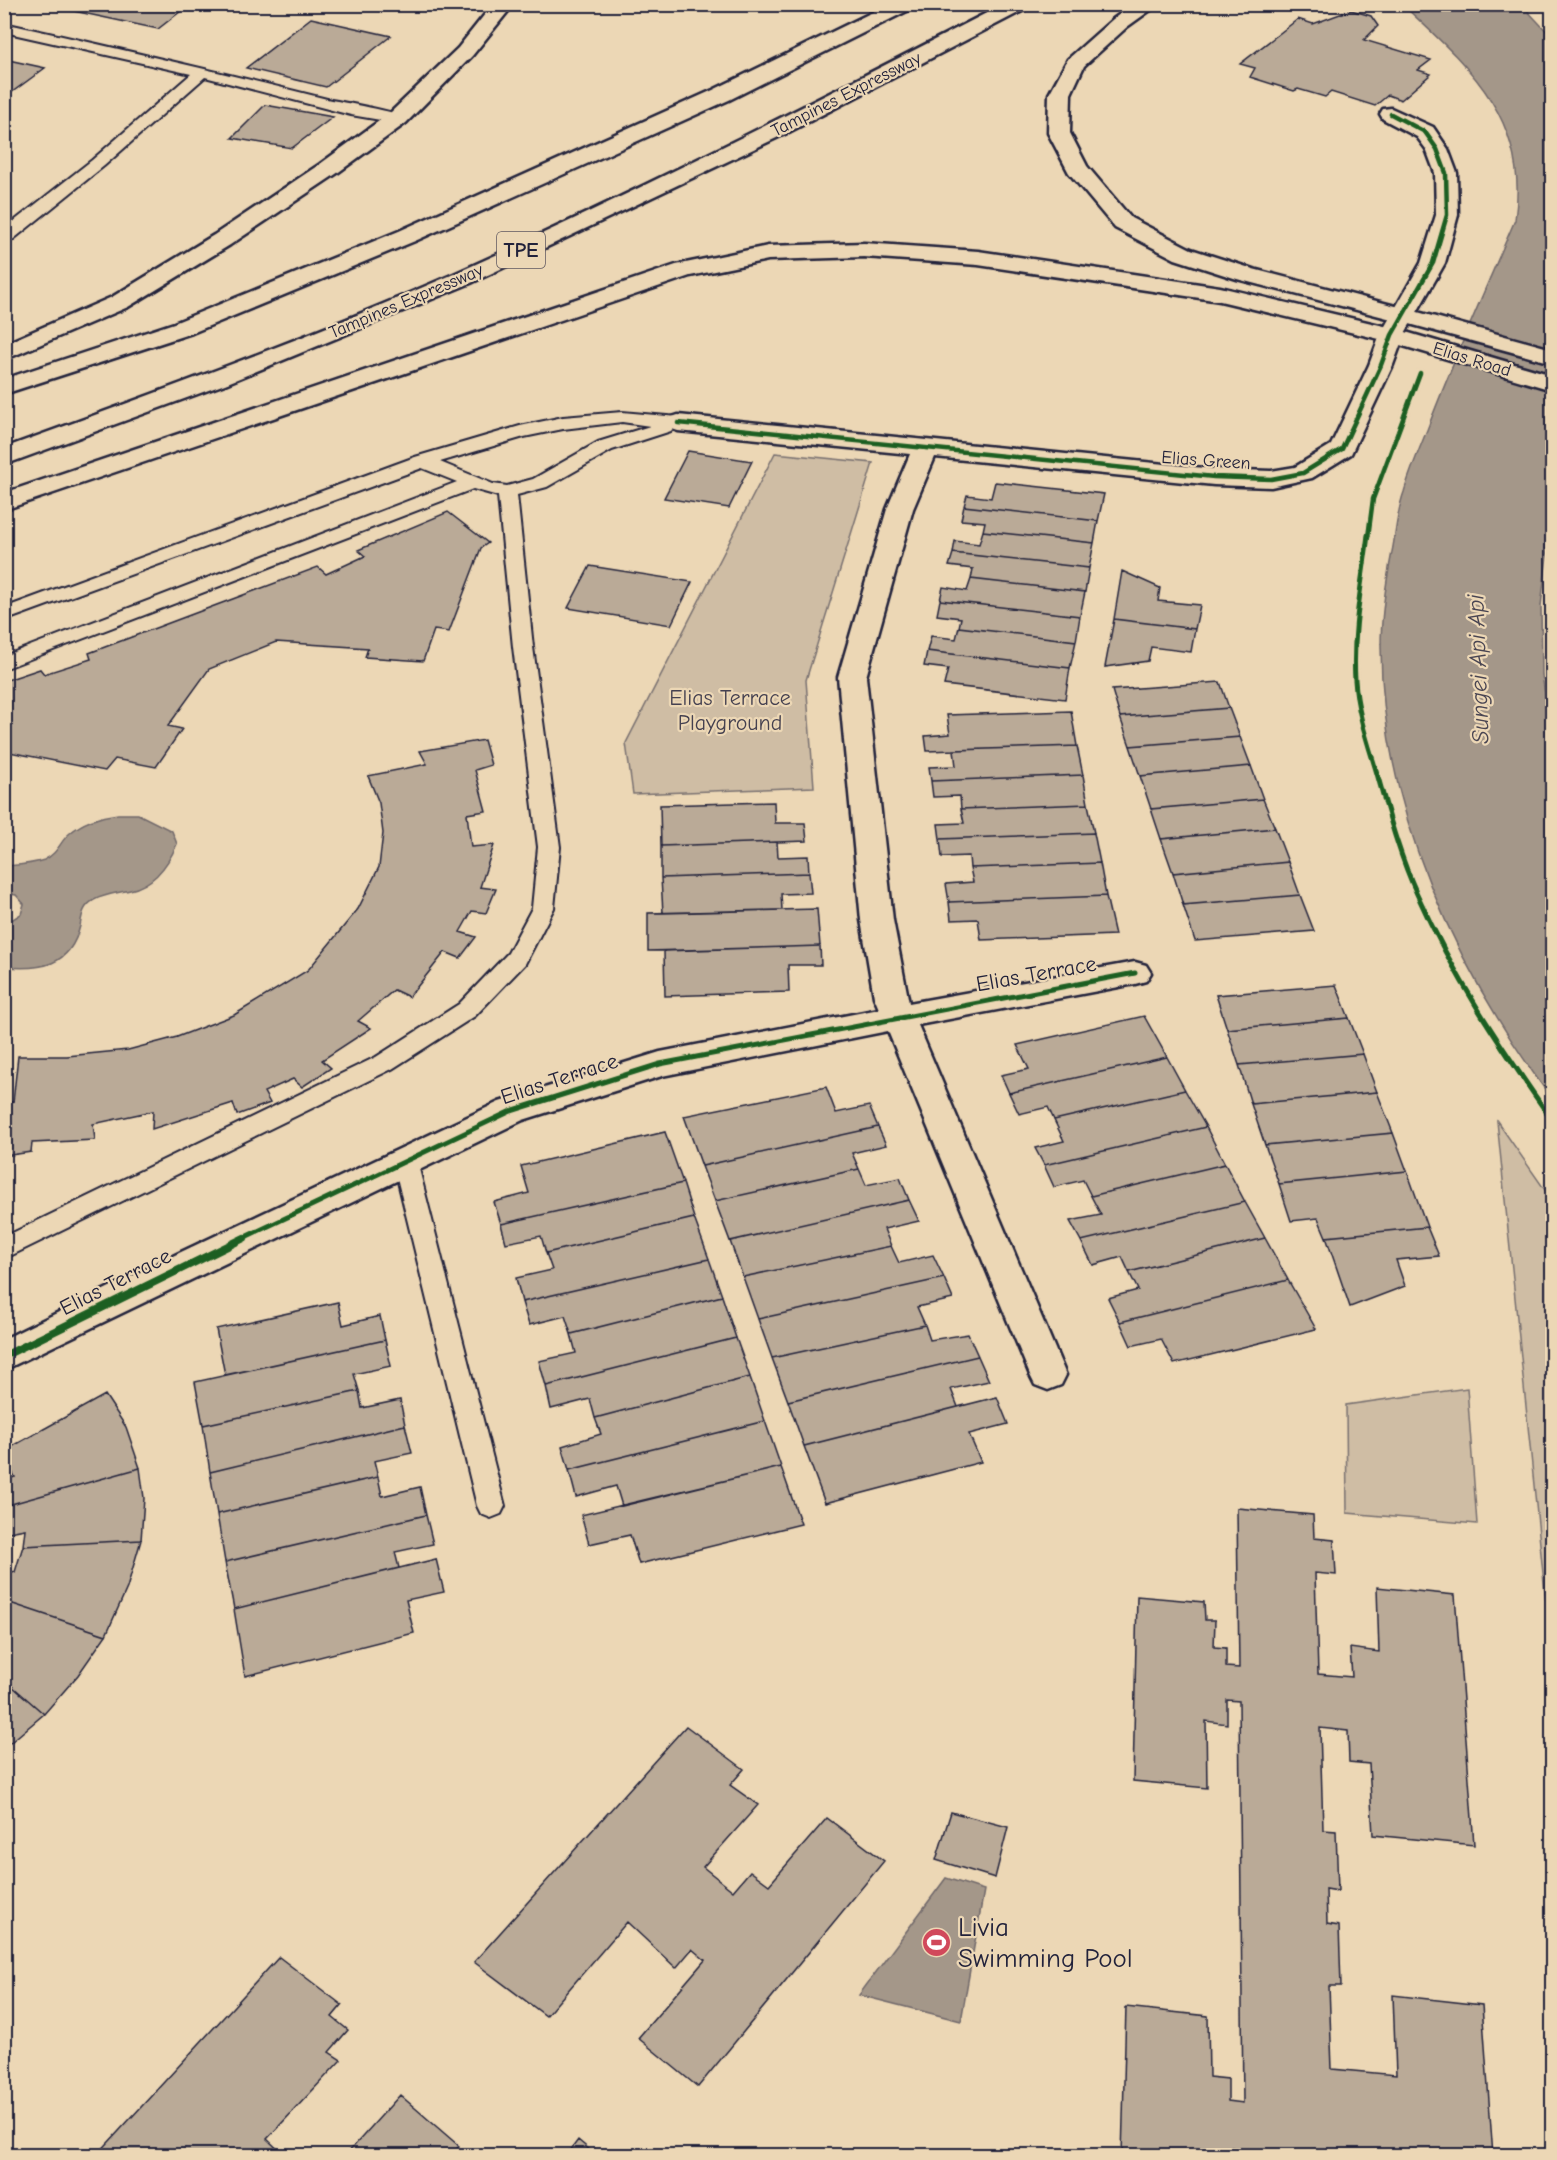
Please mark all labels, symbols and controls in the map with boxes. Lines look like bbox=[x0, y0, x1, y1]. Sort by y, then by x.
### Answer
street label: Tampines Expressway bbox=[768, 47, 926, 141]
road number: TPE bbox=[497, 232, 545, 268]
street label: Tampines Expressway bbox=[326, 259, 487, 343]
street label: Elias Road bbox=[1430, 338, 1513, 381]
street label: Elias Green bbox=[1161, 447, 1251, 474]
water label: Sungei Api Api bbox=[1461, 593, 1495, 744]
park label: Elias Terrace Playground bbox=[669, 685, 791, 736]
street label: Elias Terrace bbox=[974, 951, 1098, 997]
street label: Elias Terrace bbox=[497, 1048, 621, 1110]
street label: Elias Terrace bbox=[55, 1243, 176, 1321]
place label: Livia Swimming Pool bbox=[958, 1912, 1133, 1974]
sports icon: Livia Swimming Pool bbox=[921, 1927, 953, 1959]

